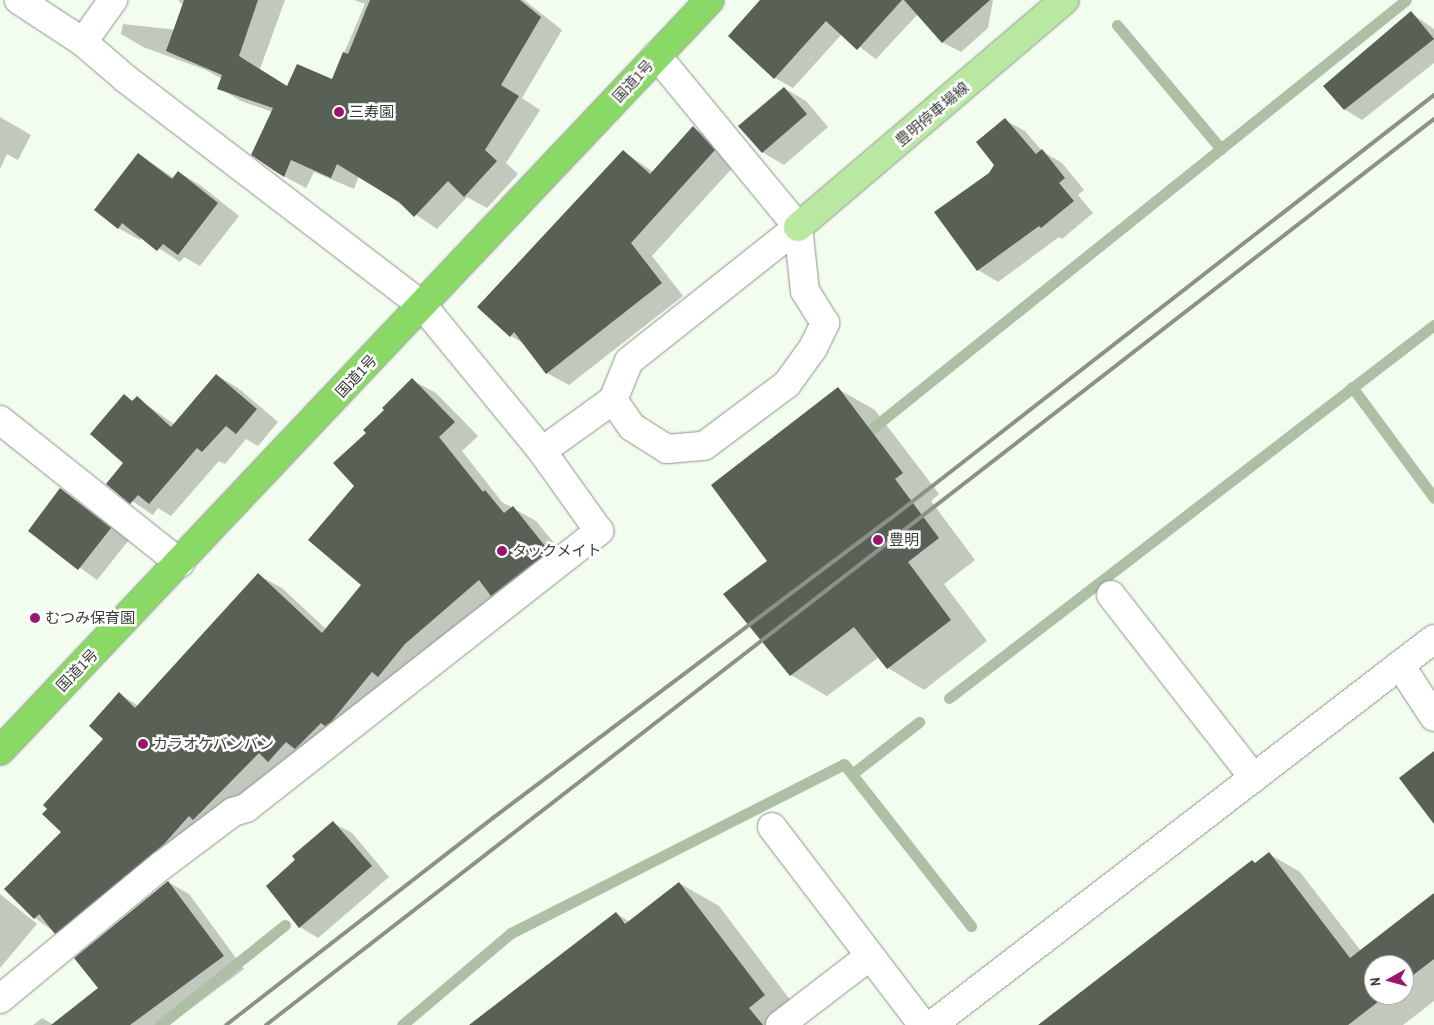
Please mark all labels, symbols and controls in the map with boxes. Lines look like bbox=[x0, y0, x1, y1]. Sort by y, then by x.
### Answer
street label: 国道1号 bbox=[609, 56, 657, 106]
street label: 豊明停車場線 bbox=[892, 78, 972, 150]
place label: 三寿園 bbox=[349, 103, 394, 121]
marker: 三寿園 bbox=[333, 106, 345, 118]
street label: 国道1号 bbox=[332, 351, 380, 401]
place label: 豊明 bbox=[889, 531, 919, 549]
marker: 豊明 bbox=[871, 533, 885, 547]
place label: タックメイト bbox=[512, 542, 602, 560]
marker: タックメイト bbox=[496, 545, 508, 557]
place label: むつみ保育園 bbox=[45, 609, 135, 627]
marker: むつみ保育園 bbox=[29, 612, 41, 624]
street label: 国道1号 bbox=[53, 645, 101, 695]
place label: カラオケバンバン bbox=[153, 735, 273, 753]
marker: カラオケバンバン bbox=[137, 738, 149, 750]
north arrow bbox=[1364, 955, 1414, 1005]
text: N bbox=[1366, 976, 1385, 987]

